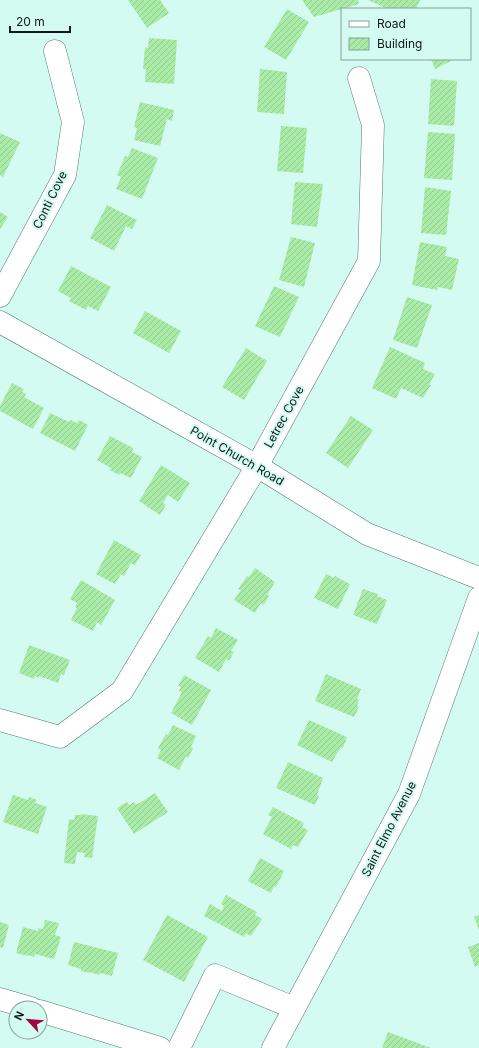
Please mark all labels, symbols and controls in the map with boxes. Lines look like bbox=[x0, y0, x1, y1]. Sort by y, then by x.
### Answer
scale bar bbox=[10, 8, 70, 34]
legend bbox=[341, 8, 471, 60]
text: 20 m bbox=[16, 14, 45, 29]
text: Road bbox=[377, 16, 406, 31]
text: Building bbox=[377, 36, 422, 51]
street label: Conti Cove bbox=[29, 168, 70, 231]
street label: Letrec Cove bbox=[260, 383, 307, 450]
street label: Point Church Road bbox=[188, 423, 287, 488]
street label: Saint Elmo Avenue bbox=[358, 779, 419, 879]
north arrow bbox=[8, 1000, 48, 1040]
text: N bbox=[11, 1009, 27, 1022]

